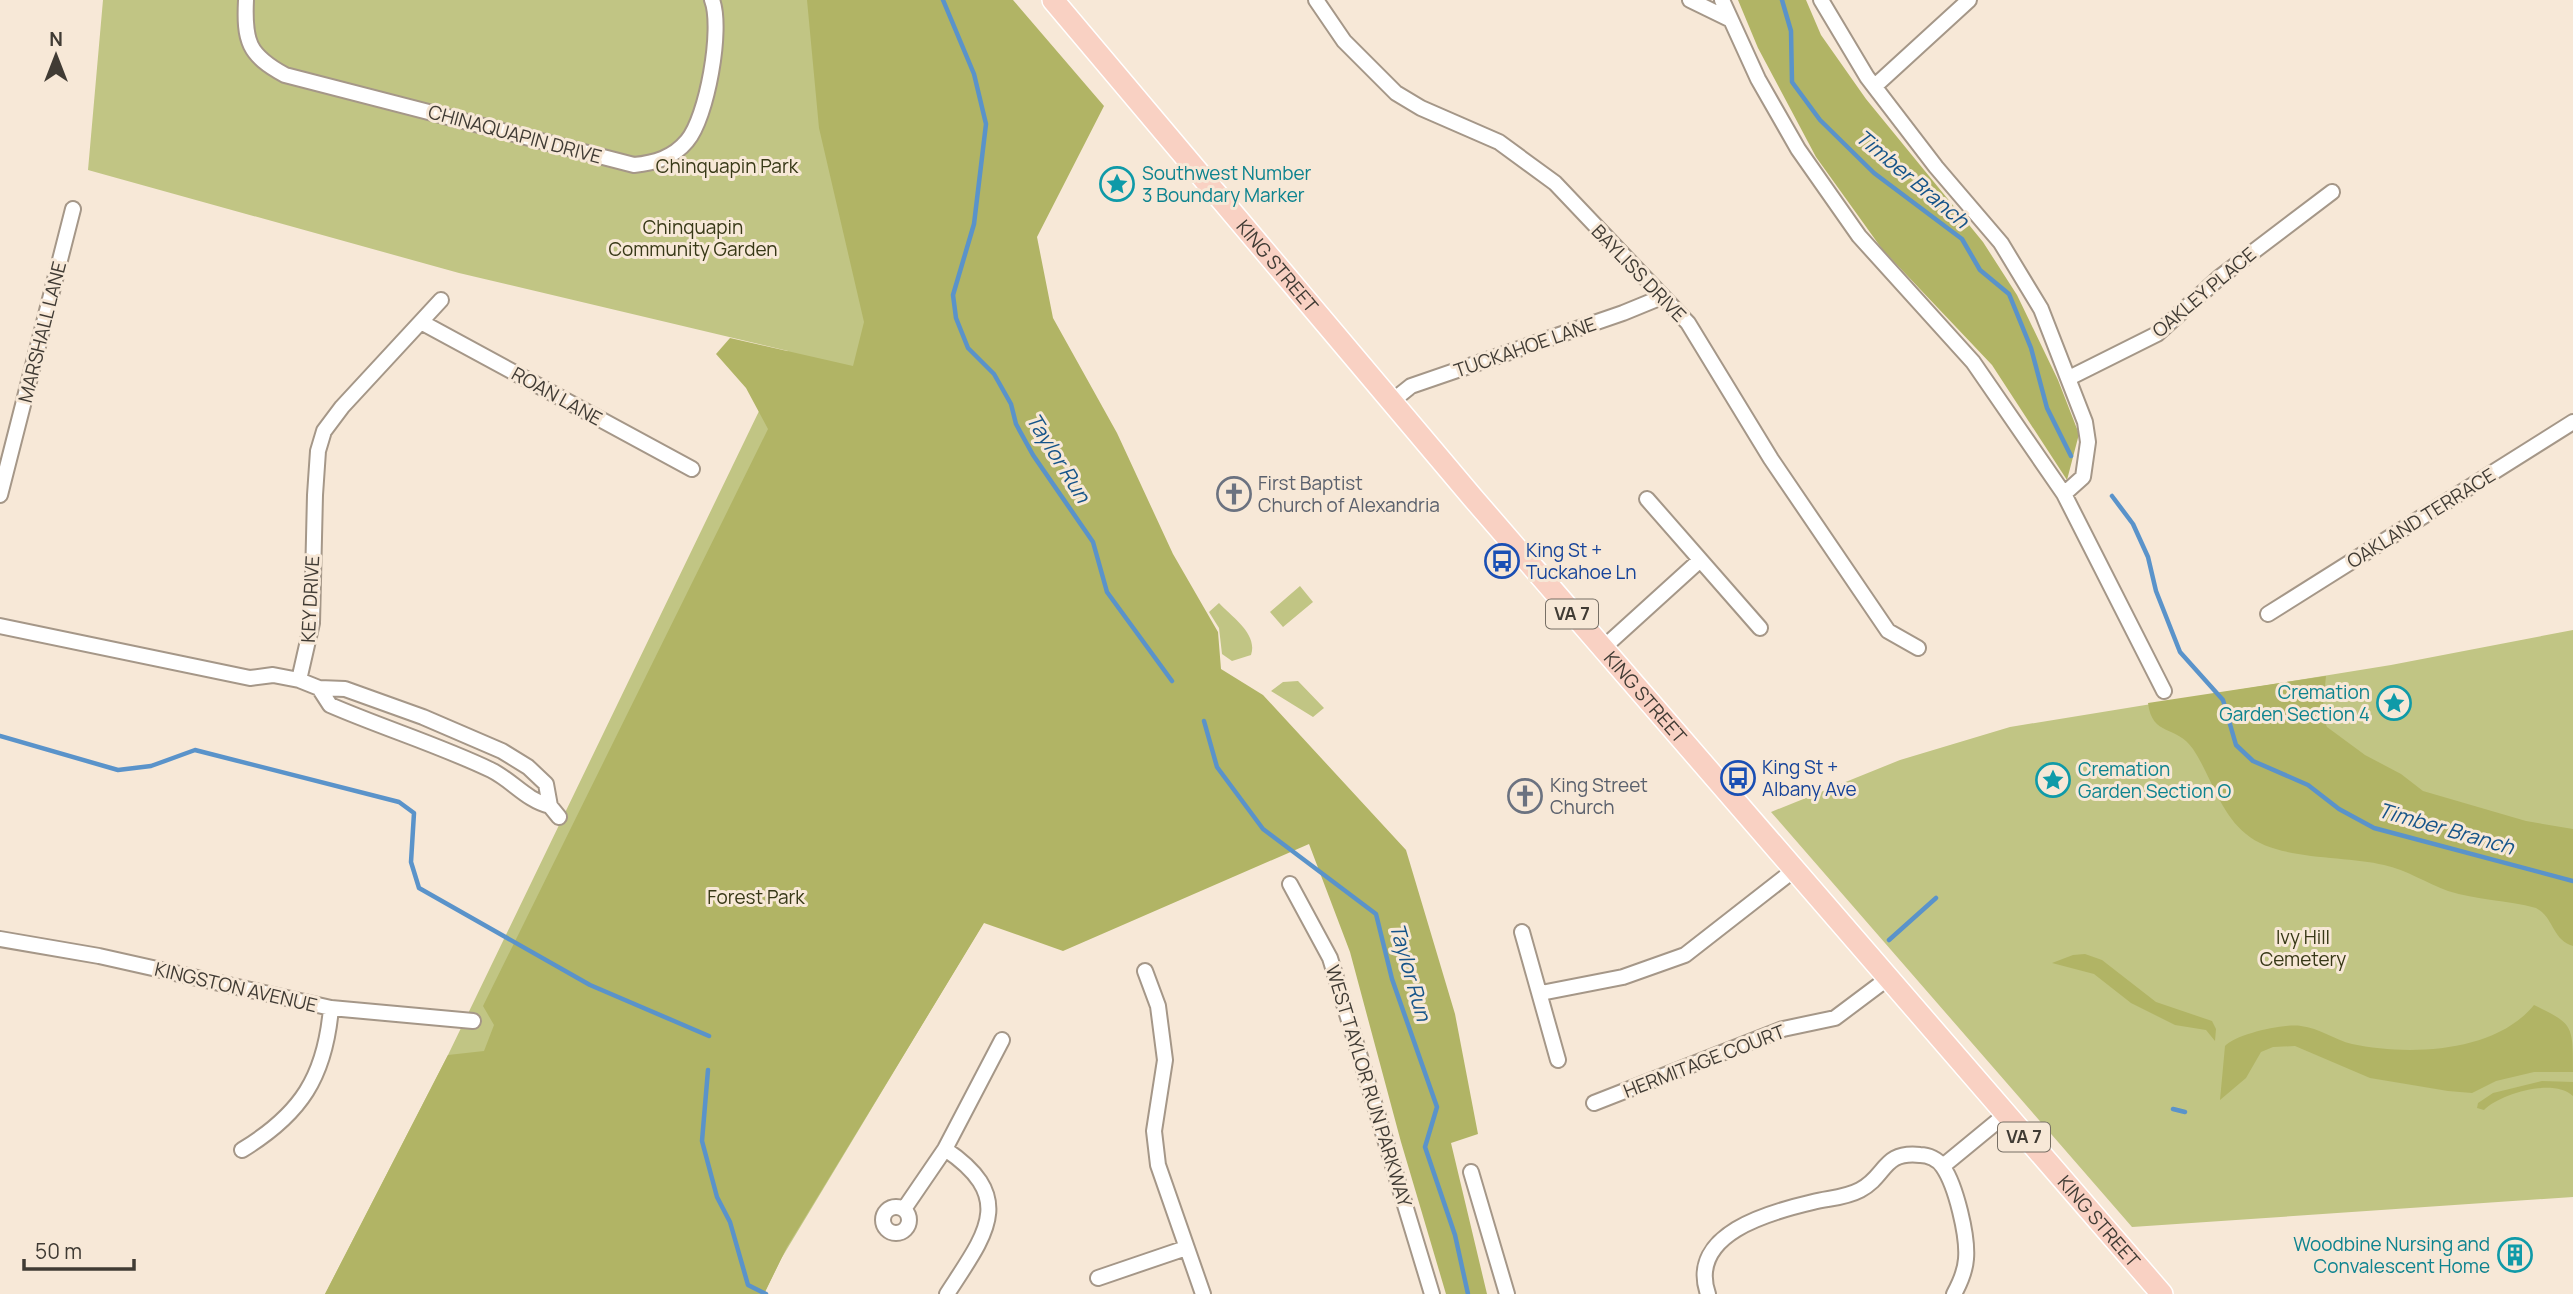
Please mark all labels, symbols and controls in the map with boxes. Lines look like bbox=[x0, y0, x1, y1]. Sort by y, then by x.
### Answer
north arrow bbox=[21, 21, 91, 91]
text: N bbox=[49, 26, 63, 52]
street label: CHINAQUAPIN DRIVE bbox=[425, 98, 605, 170]
water label: Timber Branch bbox=[1850, 123, 1976, 235]
park label: Chinquapin Park bbox=[656, 153, 799, 179]
place label: Southwest Number 3 Boundary Marker bbox=[1142, 160, 1312, 208]
place icon: Southwest Number 3 Boundary Marker bbox=[1098, 165, 1136, 203]
park label: Chinquapin Community Garden bbox=[608, 214, 778, 262]
street label: KING STREET bbox=[1231, 214, 1324, 318]
street label: BAYLISS DRIVE bbox=[1586, 219, 1692, 327]
street label: OAKLEY PLACE bbox=[2147, 241, 2261, 343]
street label: MARSHALL LANE bbox=[12, 259, 72, 405]
street label: TUCKAHOE LANE bbox=[1451, 311, 1599, 383]
street label: ROAN LANE bbox=[507, 360, 607, 432]
water label: Taylor Run bbox=[1020, 407, 1098, 509]
street label: OAKLAND TERRACE bbox=[2342, 462, 2500, 574]
place label: First Baptist Church of Alexandria bbox=[1258, 470, 1440, 518]
church icon: First Baptist Church of Alexandria bbox=[1215, 475, 1253, 513]
place label: King St + Tuckahoe Ln bbox=[1526, 537, 1637, 585]
bus stop icon: King St + Tuckahoe Ln bbox=[1483, 542, 1521, 580]
street label: KEY DRIVE bbox=[295, 555, 325, 643]
road number: VA 7 bbox=[1546, 600, 1598, 628]
street label: KING STREET bbox=[1598, 646, 1693, 749]
place label: Cremation Garden Section 4 bbox=[2219, 679, 2370, 727]
place icon: Cremation Garden Section 4 bbox=[2375, 684, 2413, 722]
place label: King St + Albany Ave bbox=[1762, 754, 1857, 802]
place label: Cremation Garden Section O bbox=[2078, 756, 2231, 804]
bus stop icon: King St + Albany Ave bbox=[1719, 759, 1757, 797]
place icon: Cremation Garden Section O bbox=[2034, 761, 2072, 799]
place label: King Street Church bbox=[1550, 772, 1648, 820]
church icon: King Street Church bbox=[1506, 777, 1544, 815]
water label: Timber Branch bbox=[2375, 795, 2519, 861]
park label: Forest Park bbox=[707, 884, 805, 910]
water label: Taylor Run bbox=[1384, 920, 1439, 1025]
park label: Ivy Hill Cemetery bbox=[2260, 924, 2346, 972]
street label: KINGSTON AVENUE bbox=[152, 956, 320, 1018]
street label: WEST TAYLOR RUN PARKWAY bbox=[1320, 962, 1418, 1210]
street label: HERMITAGE COURT bbox=[1620, 1018, 1789, 1104]
road number: VA 7 bbox=[1998, 1122, 2050, 1152]
street label: KING STREET bbox=[2052, 1170, 2147, 1273]
scale bar bbox=[24, 1228, 135, 1272]
place label: Woodbine Nursing and Convalescent Home bbox=[2293, 1231, 2490, 1279]
building icon: Woodbine Nursing and Convalescent Home bbox=[2496, 1236, 2534, 1274]
text: 50 m bbox=[35, 1237, 82, 1265]

